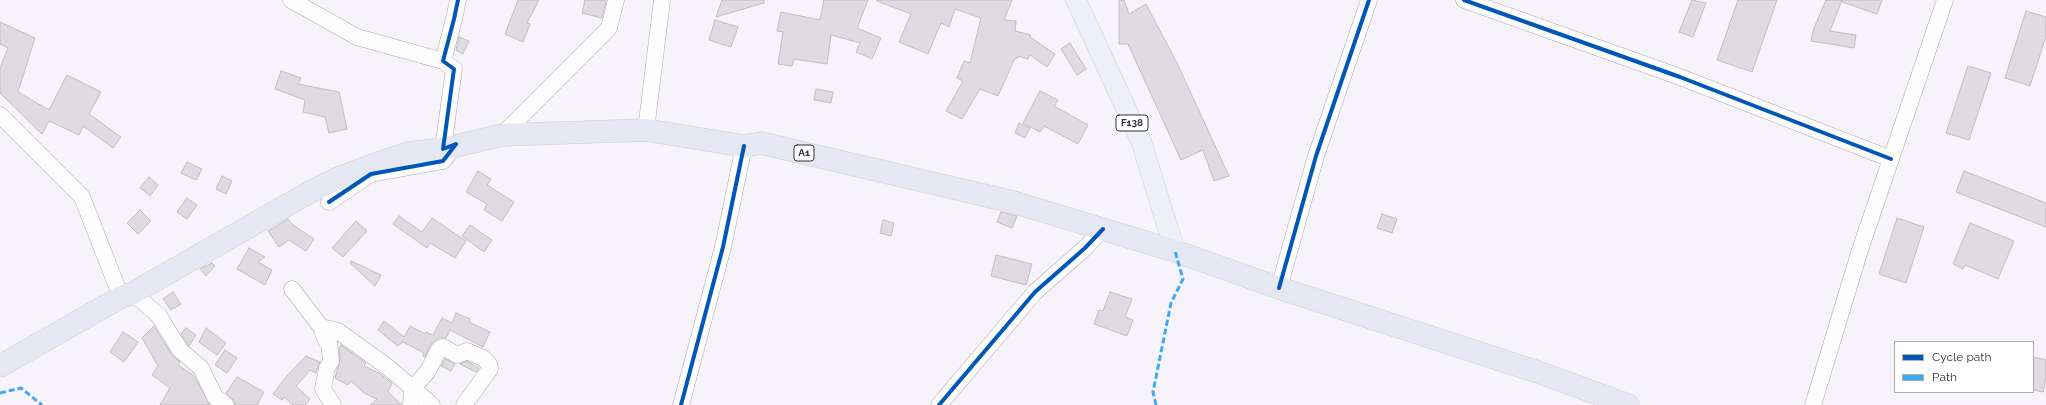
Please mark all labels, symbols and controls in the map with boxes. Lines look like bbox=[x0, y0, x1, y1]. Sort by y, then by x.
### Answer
road number: F138 bbox=[1116, 115, 1148, 131]
road number: A1 bbox=[794, 145, 814, 161]
legend bbox=[1894, 341, 2034, 393]
text: Cycle path bbox=[1932, 350, 1991, 364]
text: Path bbox=[1932, 370, 1957, 384]

